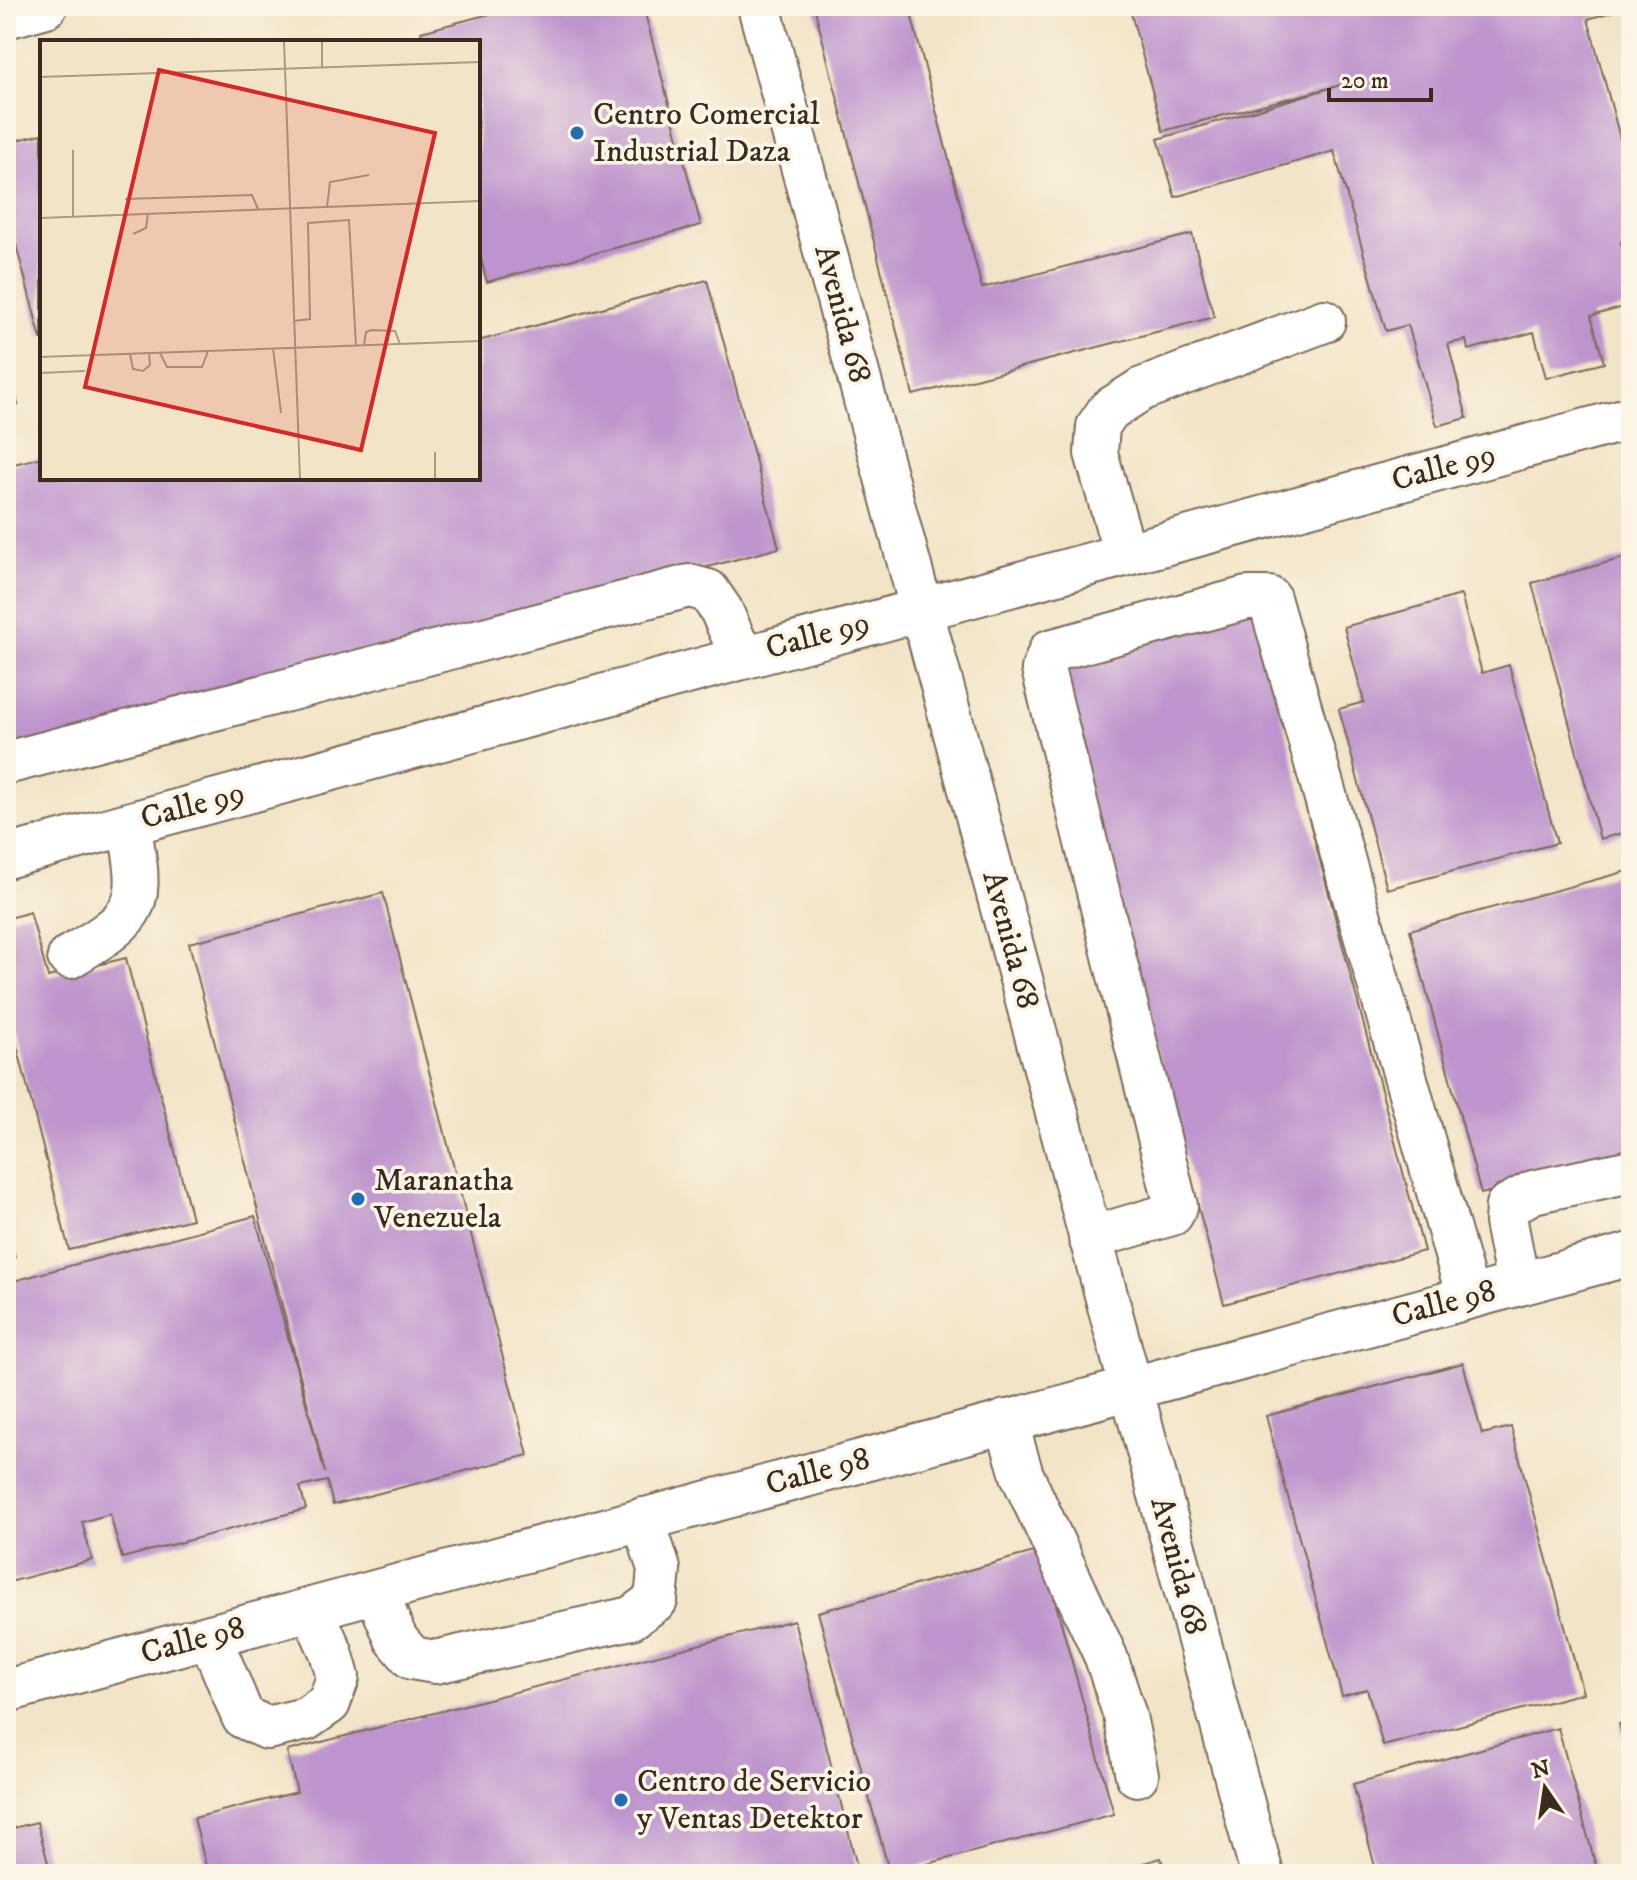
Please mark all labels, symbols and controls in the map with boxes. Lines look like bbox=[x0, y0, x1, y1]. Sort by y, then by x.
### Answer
inset map bbox=[40, 40, 480, 480]
scale bar bbox=[1329, 52, 1431, 102]
text: 20 m bbox=[1341, 66, 1389, 96]
place label: Centro Comercial Industrial Daza bbox=[593, 95, 820, 172]
marker: Centro Comercial Industrial Daza bbox=[568, 124, 586, 142]
street label: Avenida 68 bbox=[804, 241, 880, 387]
street label: Calle 99 bbox=[1388, 435, 1500, 501]
street label: Calle 99 bbox=[762, 603, 874, 669]
street label: Calle 99 bbox=[137, 773, 249, 839]
street label: Avenida 68 bbox=[972, 867, 1048, 1013]
place label: Maranatha Venezuela bbox=[373, 1161, 514, 1238]
marker: Maranatha Venezuela bbox=[349, 1190, 367, 1208]
street label: Calle 98 bbox=[1388, 1271, 1500, 1337]
street label: Calle 98 bbox=[762, 1439, 874, 1505]
street label: Avenida 68 bbox=[1140, 1493, 1216, 1639]
street label: Calle 98 bbox=[137, 1608, 249, 1674]
north arrow bbox=[1505, 1748, 1585, 1828]
text: N bbox=[1529, 1755, 1553, 1785]
place label: Centro de Servicio y Ventas Detektor bbox=[637, 1762, 871, 1839]
marker: Centro de Servicio y Ventas Detektor bbox=[612, 1791, 630, 1809]

